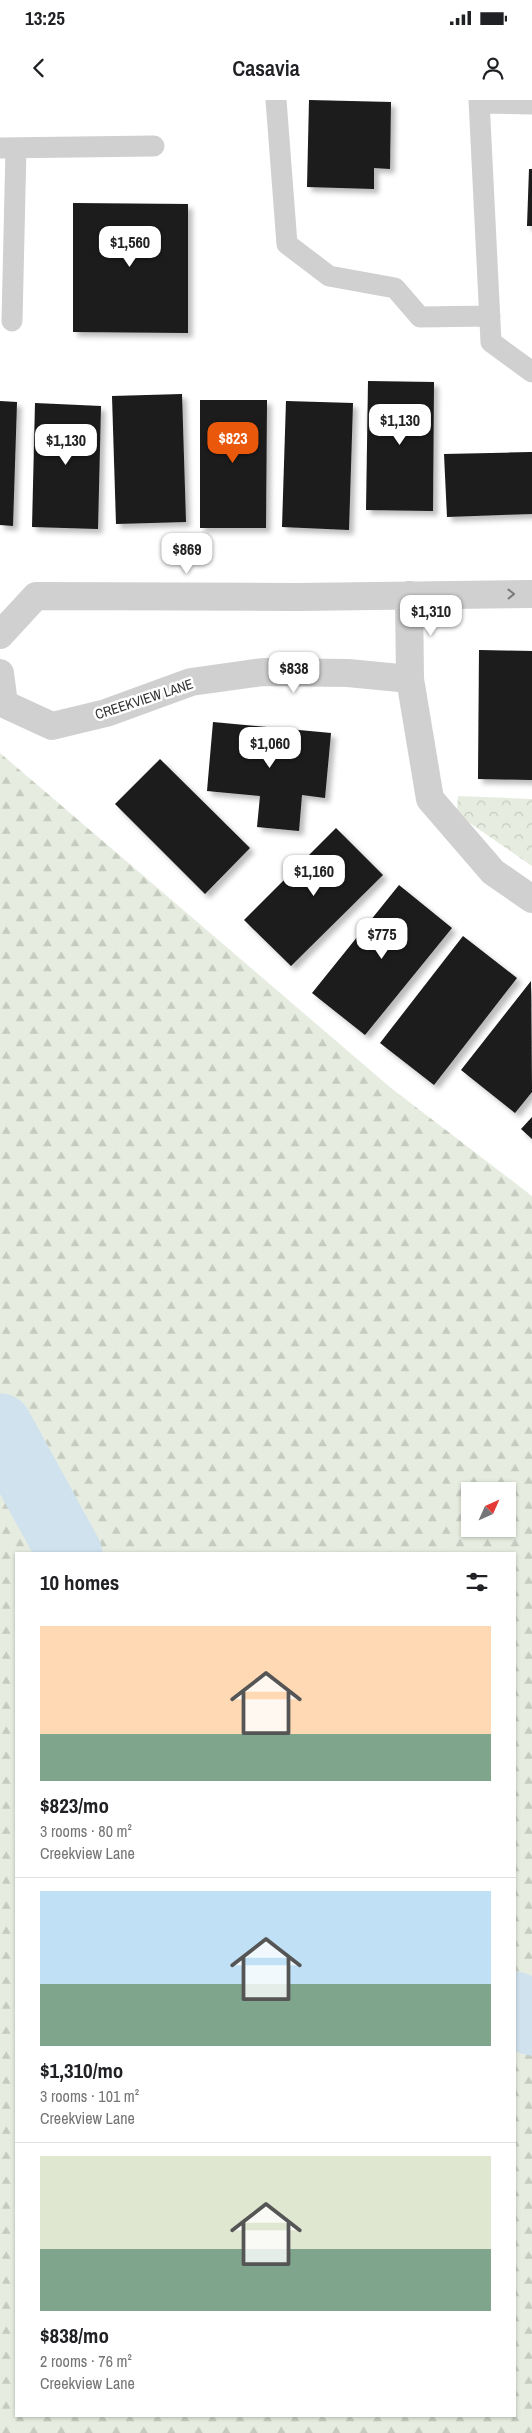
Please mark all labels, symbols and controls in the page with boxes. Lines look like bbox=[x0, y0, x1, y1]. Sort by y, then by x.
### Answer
text: 13:25 bbox=[25, 5, 65, 31]
text: Casavia bbox=[232, 53, 300, 83]
icon: back bbox=[25, 54, 53, 82]
icon: person bbox=[479, 54, 507, 82]
pin: $1,560 bbox=[89, 226, 171, 268]
text: $1,560 bbox=[110, 231, 150, 253]
pin: $1,130 bbox=[359, 404, 441, 446]
text: $1,130 bbox=[380, 409, 420, 431]
pin: $823 bbox=[203, 422, 263, 464]
pin: $1,130 bbox=[25, 424, 107, 466]
text: $823 bbox=[218, 427, 248, 449]
text: $1,130 bbox=[46, 429, 86, 451]
pin: $869 bbox=[157, 532, 217, 575]
text: $869 bbox=[172, 538, 202, 560]
one-way arrow bbox=[507, 589, 515, 599]
pin: $1,310 bbox=[390, 594, 472, 637]
text: $1,310 bbox=[411, 600, 451, 622]
pin: $838 bbox=[264, 652, 324, 694]
text: $838 bbox=[279, 657, 309, 679]
street label: CREEKVIEW LANE bbox=[93, 675, 195, 723]
pin: $1,060 bbox=[229, 726, 311, 769]
text: $1,060 bbox=[250, 732, 290, 754]
pin: $1,160 bbox=[273, 854, 355, 897]
text: $1,160 bbox=[294, 860, 334, 882]
pin: $775 bbox=[352, 918, 412, 960]
text: $775 bbox=[367, 923, 397, 945]
north arrow bbox=[461, 1482, 516, 1538]
map controls bbox=[461, 1482, 516, 1537]
text: 10 homes bbox=[40, 1568, 119, 1597]
icon: filters bbox=[463, 1568, 491, 1596]
icon: home bbox=[221, 1658, 311, 1748]
text: $823/mo bbox=[40, 1791, 109, 1820]
text: 3 rooms · 80 m² bbox=[40, 1820, 132, 1842]
text: Creekview Lane bbox=[40, 1842, 135, 1864]
icon: home bbox=[221, 1924, 311, 2014]
text: $1,310/mo bbox=[40, 2056, 123, 2085]
text: 3 rooms · 101 m² bbox=[40, 2085, 139, 2107]
text: Creekview Lane bbox=[40, 2107, 135, 2129]
icon: home bbox=[221, 2189, 311, 2279]
text: $838/mo bbox=[40, 2321, 109, 2350]
text: 2 rooms · 76 m² bbox=[40, 2350, 132, 2372]
text: Creekview Lane bbox=[40, 2372, 135, 2394]

